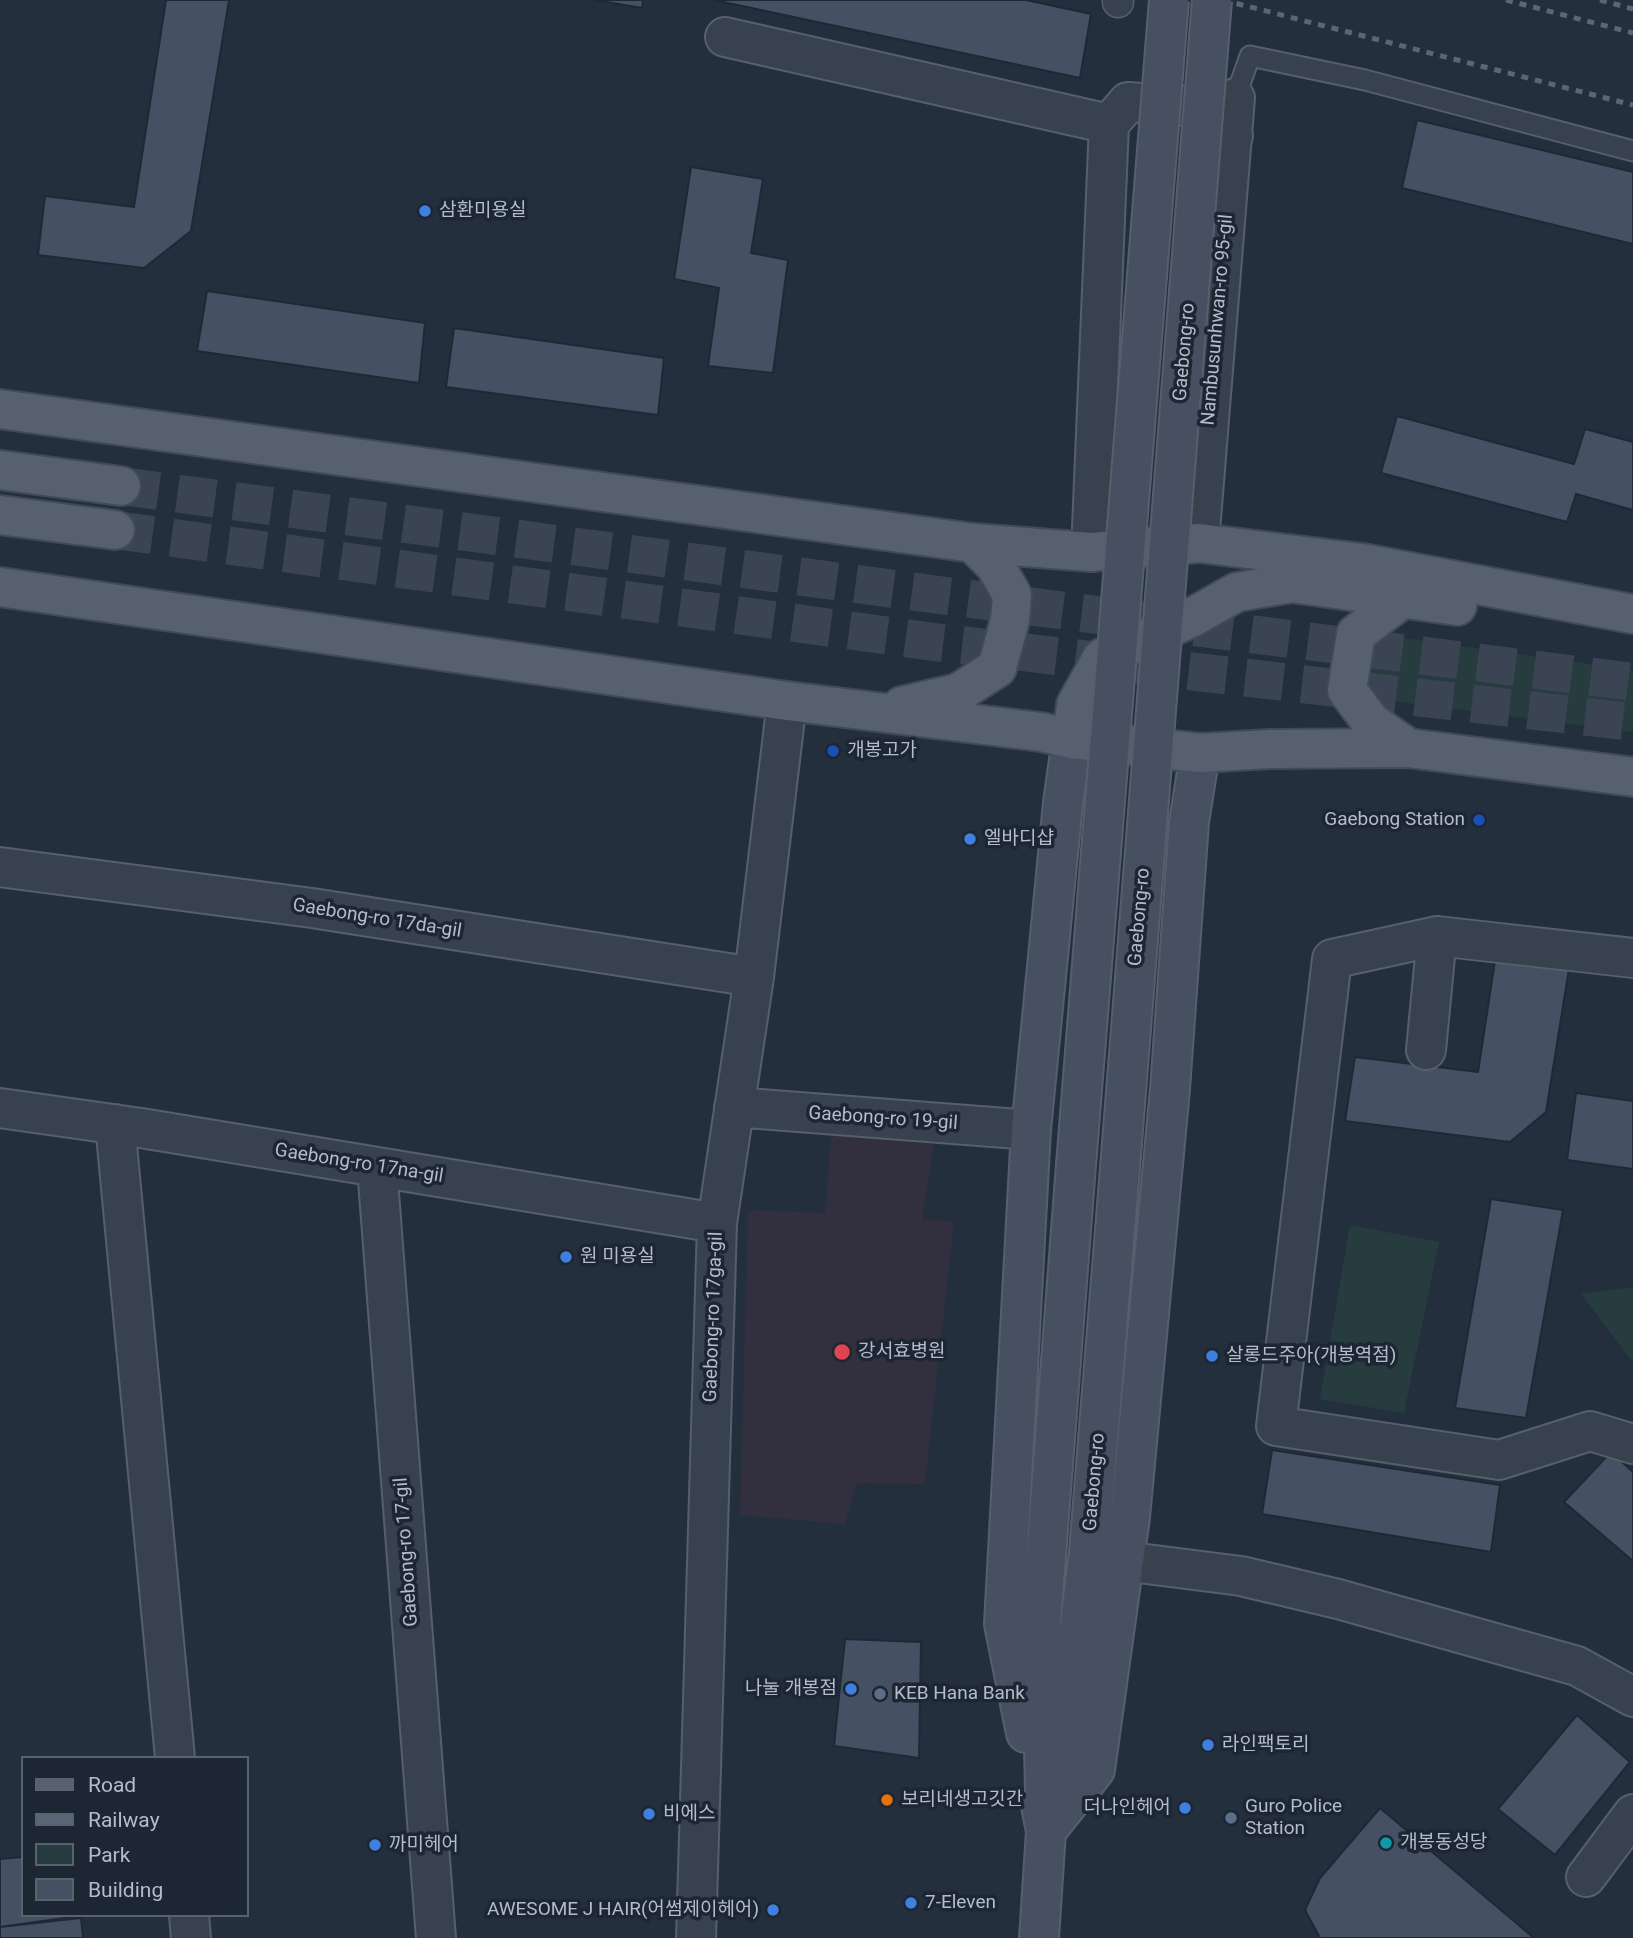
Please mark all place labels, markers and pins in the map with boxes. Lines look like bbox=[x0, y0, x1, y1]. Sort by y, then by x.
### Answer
place label: 삼환미용실 bbox=[439, 200, 526, 222]
marker: 삼환미용실 bbox=[417, 203, 433, 219]
place label: 개봉고가 bbox=[847, 740, 917, 762]
marker: 개봉고가 bbox=[825, 743, 841, 759]
place label: Gaebong Station bbox=[1324, 809, 1465, 831]
marker: Gaebong Station bbox=[1471, 812, 1487, 828]
place label: 엘바디샵 bbox=[984, 828, 1054, 850]
marker: 엘바디샵 bbox=[962, 831, 978, 847]
place label: 원 미용실 bbox=[580, 1246, 655, 1268]
marker: 원 미용실 bbox=[558, 1249, 574, 1265]
place label: 강서효병원 bbox=[858, 1341, 945, 1363]
marker: 강서효병원 bbox=[832, 1342, 852, 1362]
place label: 살롱드주아(개봉역점) bbox=[1226, 1345, 1396, 1367]
marker: 살롱드주아(개봉역점) bbox=[1204, 1348, 1220, 1364]
place label: 나눌 개봉점 bbox=[745, 1678, 837, 1700]
marker: 나눌 개봉점 bbox=[843, 1681, 859, 1697]
place label: KEB Hana Bank bbox=[894, 1683, 1025, 1705]
marker: KEB Hana Bank bbox=[872, 1686, 888, 1702]
place label: 라인팩토리 bbox=[1222, 1734, 1309, 1756]
marker: 라인팩토리 bbox=[1200, 1737, 1216, 1753]
place label: 보리네생고깃간 bbox=[901, 1789, 1023, 1811]
marker: 보리네생고깃간 bbox=[879, 1792, 895, 1808]
place label: Guro Police Station bbox=[1245, 1796, 1342, 1840]
place label: 더나인헤어 bbox=[1084, 1797, 1171, 1819]
marker: 더나인헤어 bbox=[1177, 1800, 1193, 1816]
place label: 비에스 bbox=[663, 1803, 715, 1825]
marker: 비에스 bbox=[641, 1806, 657, 1822]
marker: Guro Police Station bbox=[1223, 1810, 1239, 1826]
place label: 개봉동성당 bbox=[1400, 1832, 1487, 1854]
place label: 까미헤어 bbox=[389, 1834, 459, 1856]
marker: 개봉동성당 bbox=[1378, 1835, 1394, 1851]
marker: 까미헤어 bbox=[367, 1837, 383, 1853]
place label: 7-Eleven bbox=[925, 1892, 996, 1914]
marker: 7-Eleven bbox=[903, 1895, 919, 1911]
place label: AWESOME J HAIR(어썸제이헤어) bbox=[487, 1899, 759, 1921]
marker: AWESOME J HAIR(어썸제이헤어) bbox=[765, 1902, 781, 1918]

